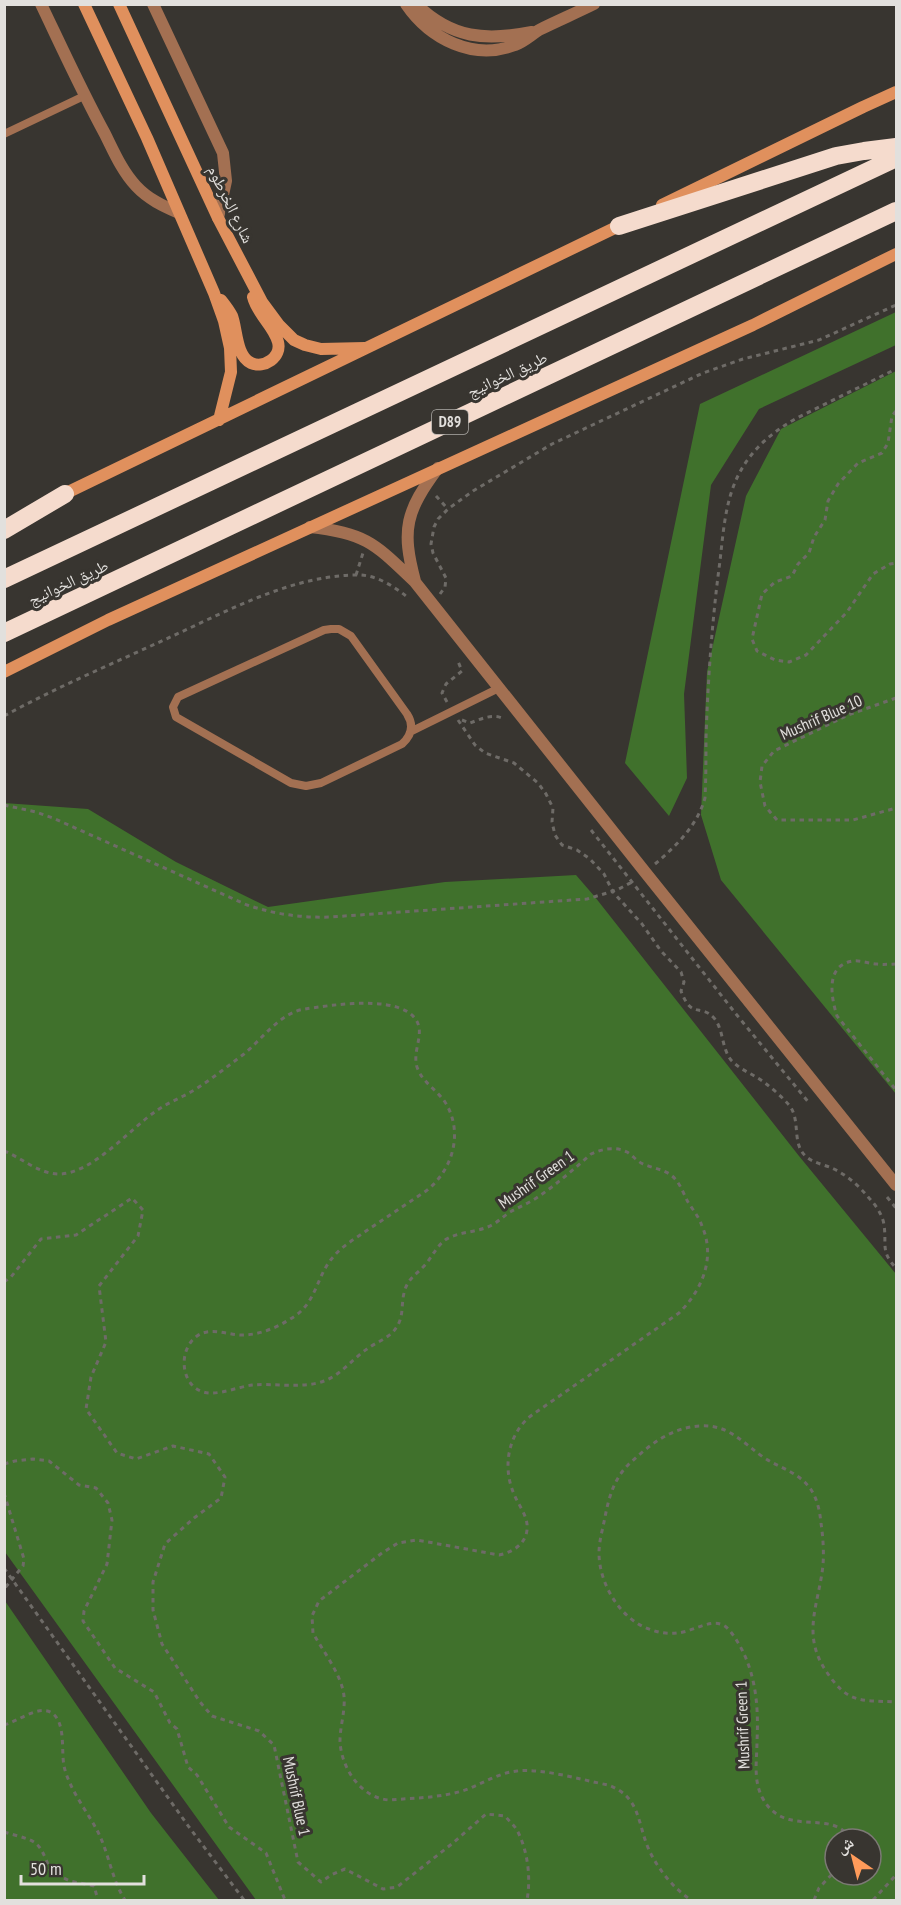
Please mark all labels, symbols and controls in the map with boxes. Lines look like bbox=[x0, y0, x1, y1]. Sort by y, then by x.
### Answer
street label: شارع الخرطوم bbox=[203, 162, 258, 247]
street label: طريق الخوانيج bbox=[464, 347, 551, 402]
road number: D89 bbox=[432, 410, 468, 434]
street label: طريق الخوانيج bbox=[25, 555, 112, 610]
street label: Mushrif Blue 10 bbox=[777, 690, 865, 744]
street label: Mushrif Green 1 bbox=[494, 1146, 578, 1212]
street label: Mushrif Green 1 bbox=[730, 1681, 754, 1769]
street label: Mushrif Blue 1 bbox=[279, 1755, 315, 1837]
north arrow bbox=[823, 1827, 883, 1887]
text: ش bbox=[832, 1832, 857, 1858]
scale bar bbox=[21, 1848, 144, 1886]
text: 50 m bbox=[30, 1857, 62, 1880]

